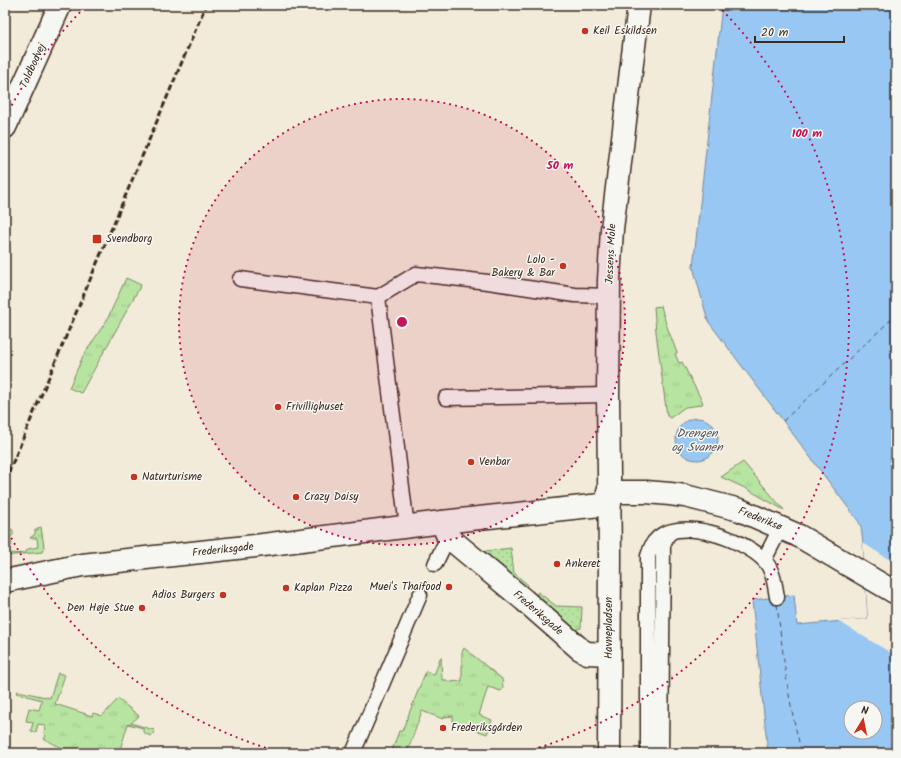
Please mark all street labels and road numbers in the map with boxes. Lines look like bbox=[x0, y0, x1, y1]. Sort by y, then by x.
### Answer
street label: Toldbodvej bbox=[15, 39, 51, 91]
street label: Jessens Mole bbox=[600, 223, 622, 285]
street label: Frederiksø bbox=[735, 502, 786, 536]
street label: Frederiksgade bbox=[191, 538, 255, 562]
street label: Frederiksgade bbox=[509, 586, 567, 640]
street label: Havnepladsen bbox=[600, 597, 618, 659]

